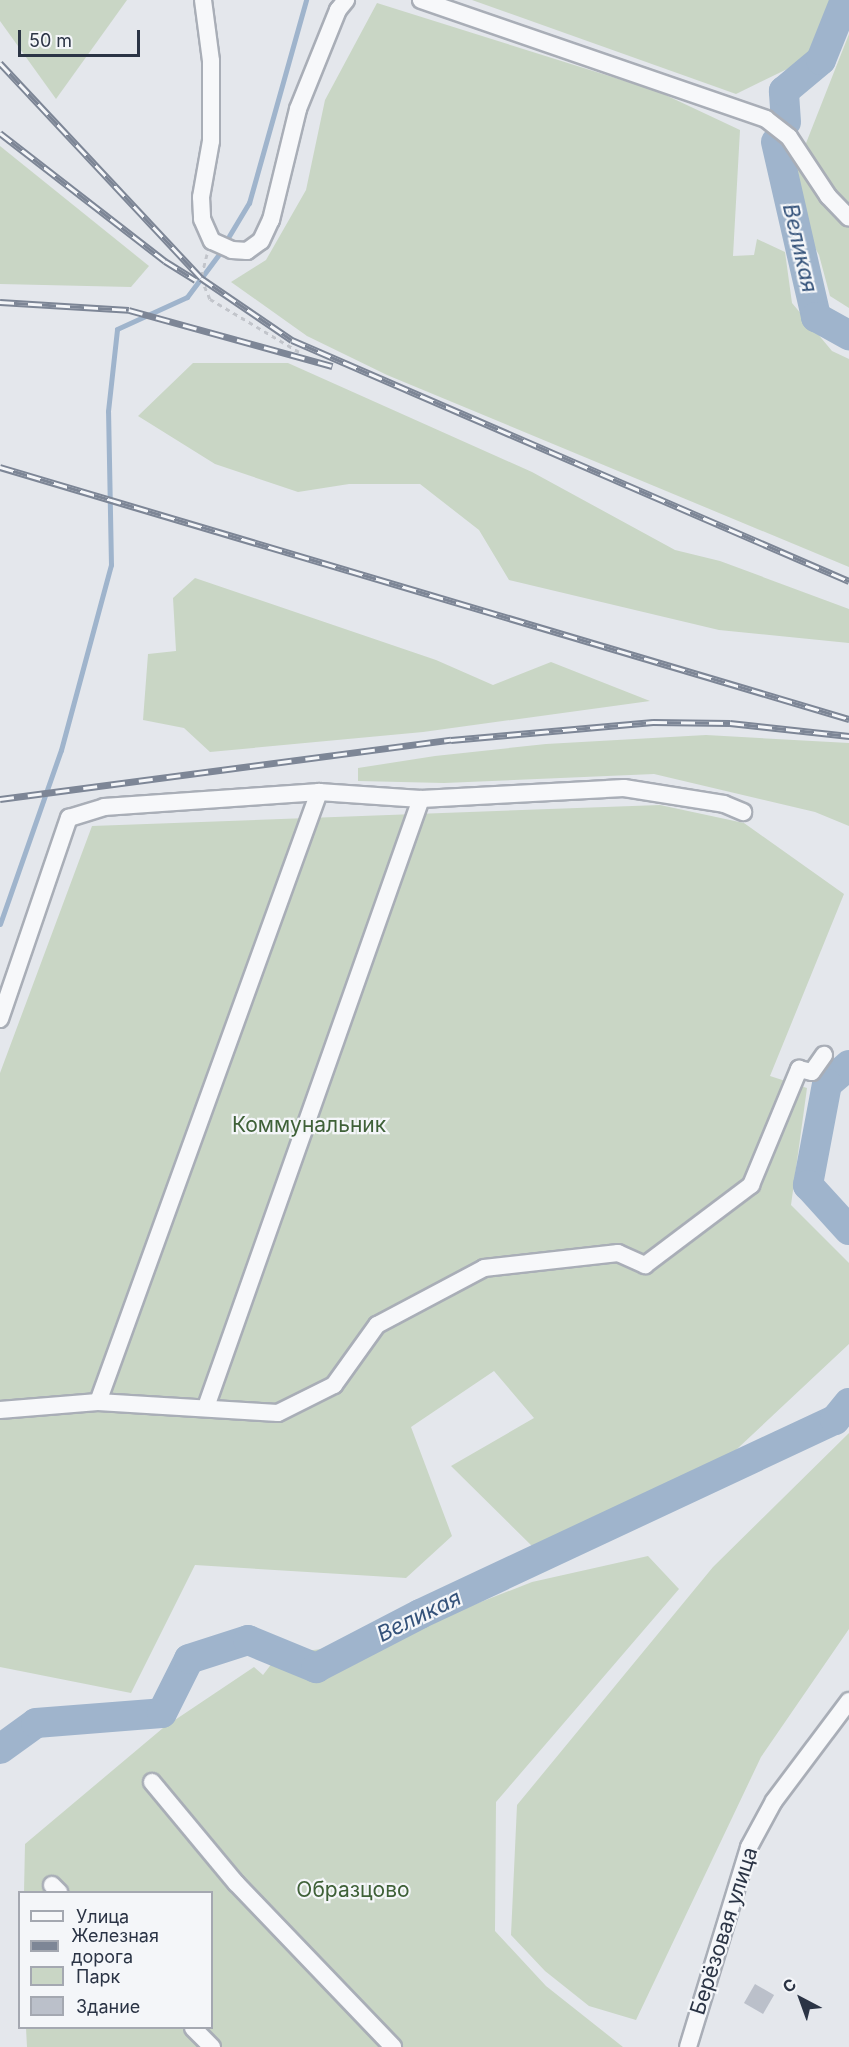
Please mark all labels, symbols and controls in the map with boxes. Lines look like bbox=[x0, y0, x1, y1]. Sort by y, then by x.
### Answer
scale bar bbox=[21, 18, 142, 56]
text: 50 m bbox=[29, 30, 72, 51]
water label: Великая bbox=[777, 201, 823, 295]
park label: Коммунальник bbox=[232, 1112, 386, 1138]
water label: Великая bbox=[373, 1584, 465, 1648]
street label: Берёзовая улица bbox=[685, 1844, 763, 2018]
park label: Образцово bbox=[296, 1877, 410, 1903]
legend bbox=[18, 1891, 213, 2029]
text: Улица bbox=[76, 1906, 129, 1927]
text: Железная дорога bbox=[71, 1925, 159, 1967]
text: Парк bbox=[76, 1966, 120, 1987]
north arrow bbox=[771, 1969, 831, 2029]
text: С bbox=[778, 1974, 800, 1997]
text: Здание bbox=[76, 1996, 140, 2017]

